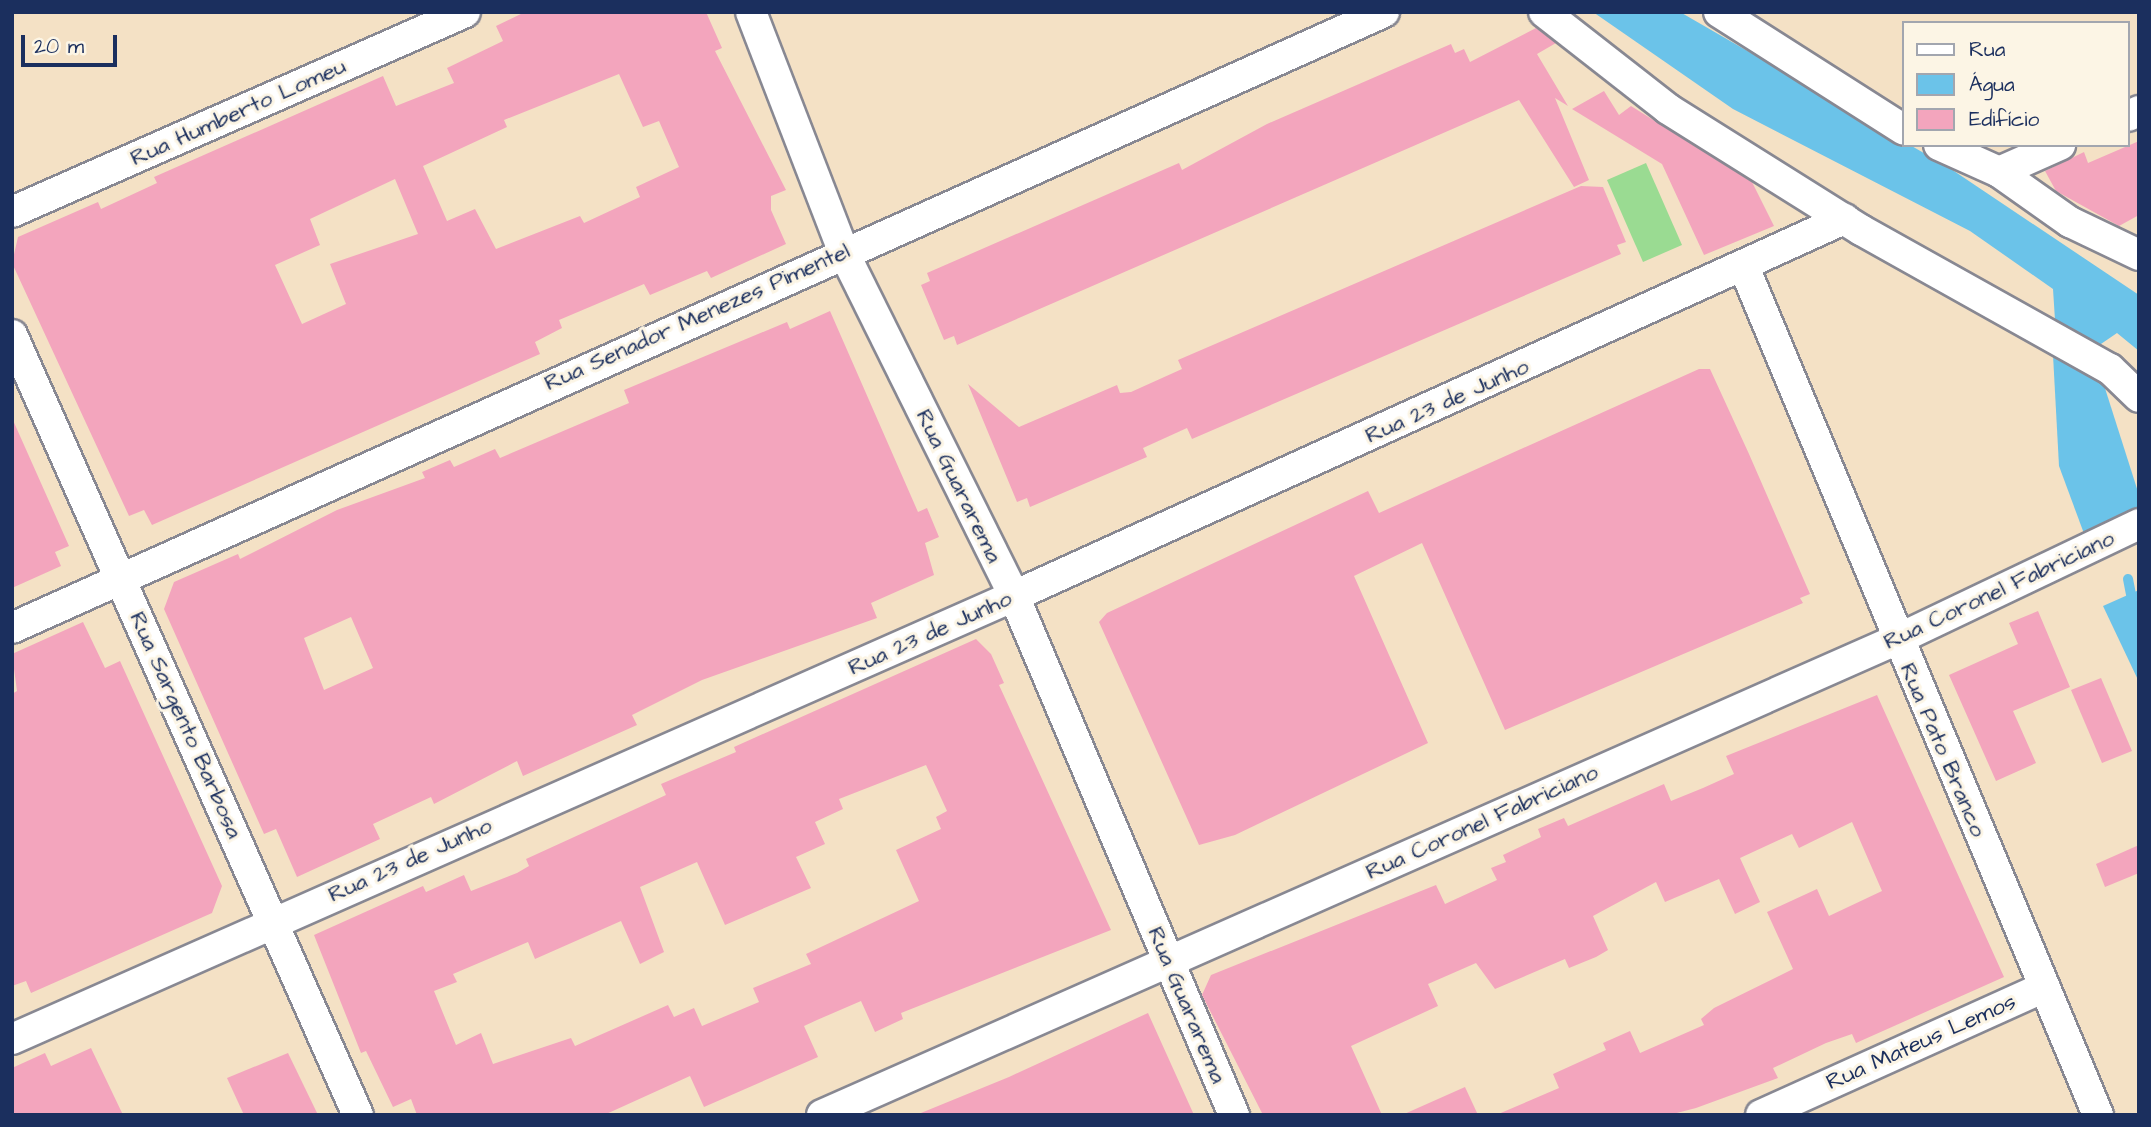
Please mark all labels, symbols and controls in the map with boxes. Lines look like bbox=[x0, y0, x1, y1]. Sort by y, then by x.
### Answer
scale bar bbox=[24, 21, 121, 65]
legend bbox=[1902, 21, 2130, 147]
text: 20 m bbox=[34, 32, 84, 61]
text: Rua bbox=[1969, 35, 2005, 64]
street label: Rua Humberto Lomeu bbox=[126, 52, 350, 172]
text: Água bbox=[1969, 70, 2015, 99]
text: Edifício bbox=[1969, 105, 2039, 134]
street label: Rua Senador Menezes Pimentel bbox=[540, 237, 854, 397]
street label: Rua 23 de Junho bbox=[1361, 353, 1533, 449]
street label: Rua Guararema bbox=[910, 405, 1008, 567]
street label: Rua Coronel Fabriciano bbox=[1879, 524, 2119, 656]
street label: Rua 23 de Junho bbox=[844, 585, 1016, 681]
street label: Rua Sargento Barbosa bbox=[124, 607, 248, 843]
street label: Rua Pato Branco bbox=[1894, 659, 1992, 841]
street label: Rua Coronel Fabriciano bbox=[1362, 758, 1602, 886]
street label: Rua 23 de Junho bbox=[324, 812, 496, 908]
street label: Rua Guararema bbox=[1142, 923, 1232, 1087]
street label: Rua Mateus Lemos bbox=[1822, 988, 2020, 1096]

